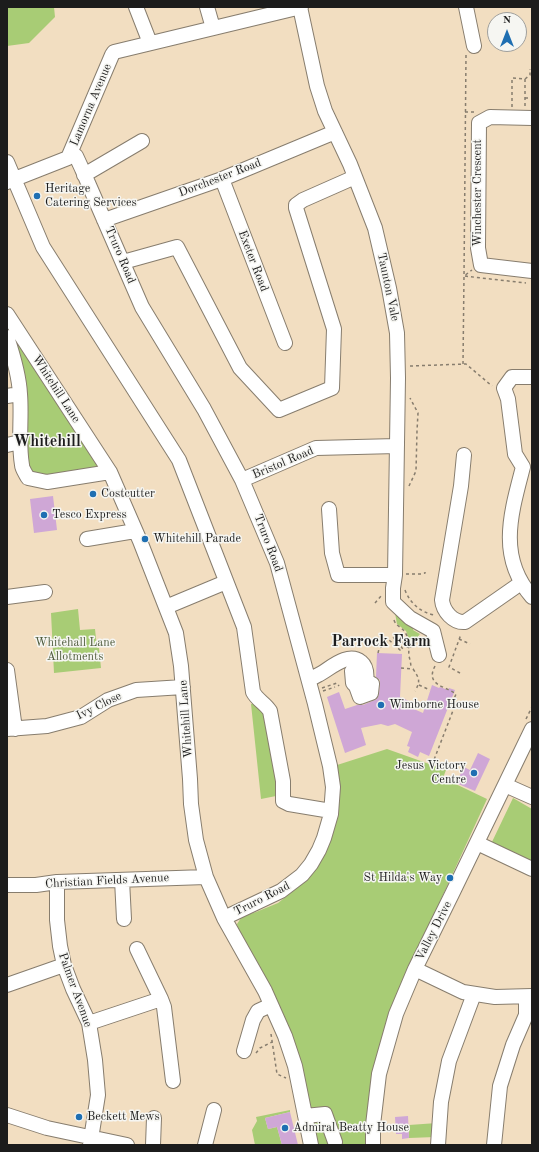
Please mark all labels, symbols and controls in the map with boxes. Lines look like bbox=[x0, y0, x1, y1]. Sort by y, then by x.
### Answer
north arrow bbox=[487, 12, 527, 52]
text: N bbox=[503, 15, 511, 26]
street label: Lamorna Avenue bbox=[67, 62, 115, 148]
street label: Winchester Crescent bbox=[471, 139, 485, 247]
street label: Dorchester Road bbox=[177, 156, 263, 200]
place label: Heritage Catering Services bbox=[45, 182, 137, 210]
marker: Heritage Catering Services bbox=[32, 191, 42, 201]
street label: Truro Road bbox=[101, 224, 139, 286]
street label: Exeter Road bbox=[235, 228, 271, 294]
street label: Taunton Vale bbox=[374, 251, 402, 323]
street label: Whitehill Lane bbox=[29, 352, 83, 426]
district label: Whitehill bbox=[13, 432, 81, 452]
street label: Bristol Road bbox=[250, 444, 316, 482]
place label: Costcutter bbox=[101, 487, 155, 501]
marker: Costcutter bbox=[88, 489, 98, 499]
place label: Tesco Express bbox=[52, 508, 127, 522]
marker: Tesco Express bbox=[39, 510, 49, 520]
street label: Truro Road bbox=[250, 512, 286, 574]
place label: Whitehill Parade bbox=[153, 532, 241, 546]
marker: Whitehill Parade bbox=[140, 534, 150, 544]
district label: Parrock Farm bbox=[331, 632, 431, 652]
park label: Whitehall Lane Allotments bbox=[35, 636, 115, 664]
street label: Whitehill Lane bbox=[176, 680, 196, 758]
street label: Ivy Close bbox=[74, 689, 124, 723]
place label: Wimborne House bbox=[389, 698, 479, 712]
marker: Wimborne House bbox=[376, 700, 386, 710]
place label: Jesus Victory Centre bbox=[395, 759, 466, 787]
marker: Jesus Victory Centre bbox=[469, 768, 479, 778]
street label: Christian Fields Avenue bbox=[45, 871, 169, 891]
place label: St Hilda's Way bbox=[363, 871, 442, 885]
marker: St Hilda's Way bbox=[445, 873, 455, 883]
street label: Truro Road bbox=[232, 879, 292, 919]
street label: Valley Drive bbox=[413, 899, 455, 963]
street label: Palmer Avenue bbox=[55, 951, 95, 1029]
place label: Beckett Mews bbox=[87, 1110, 160, 1124]
marker: Beckett Mews bbox=[74, 1112, 84, 1122]
place label: Admiral Beatty House bbox=[293, 1121, 409, 1135]
marker: Admiral Beatty House bbox=[280, 1123, 290, 1133]

